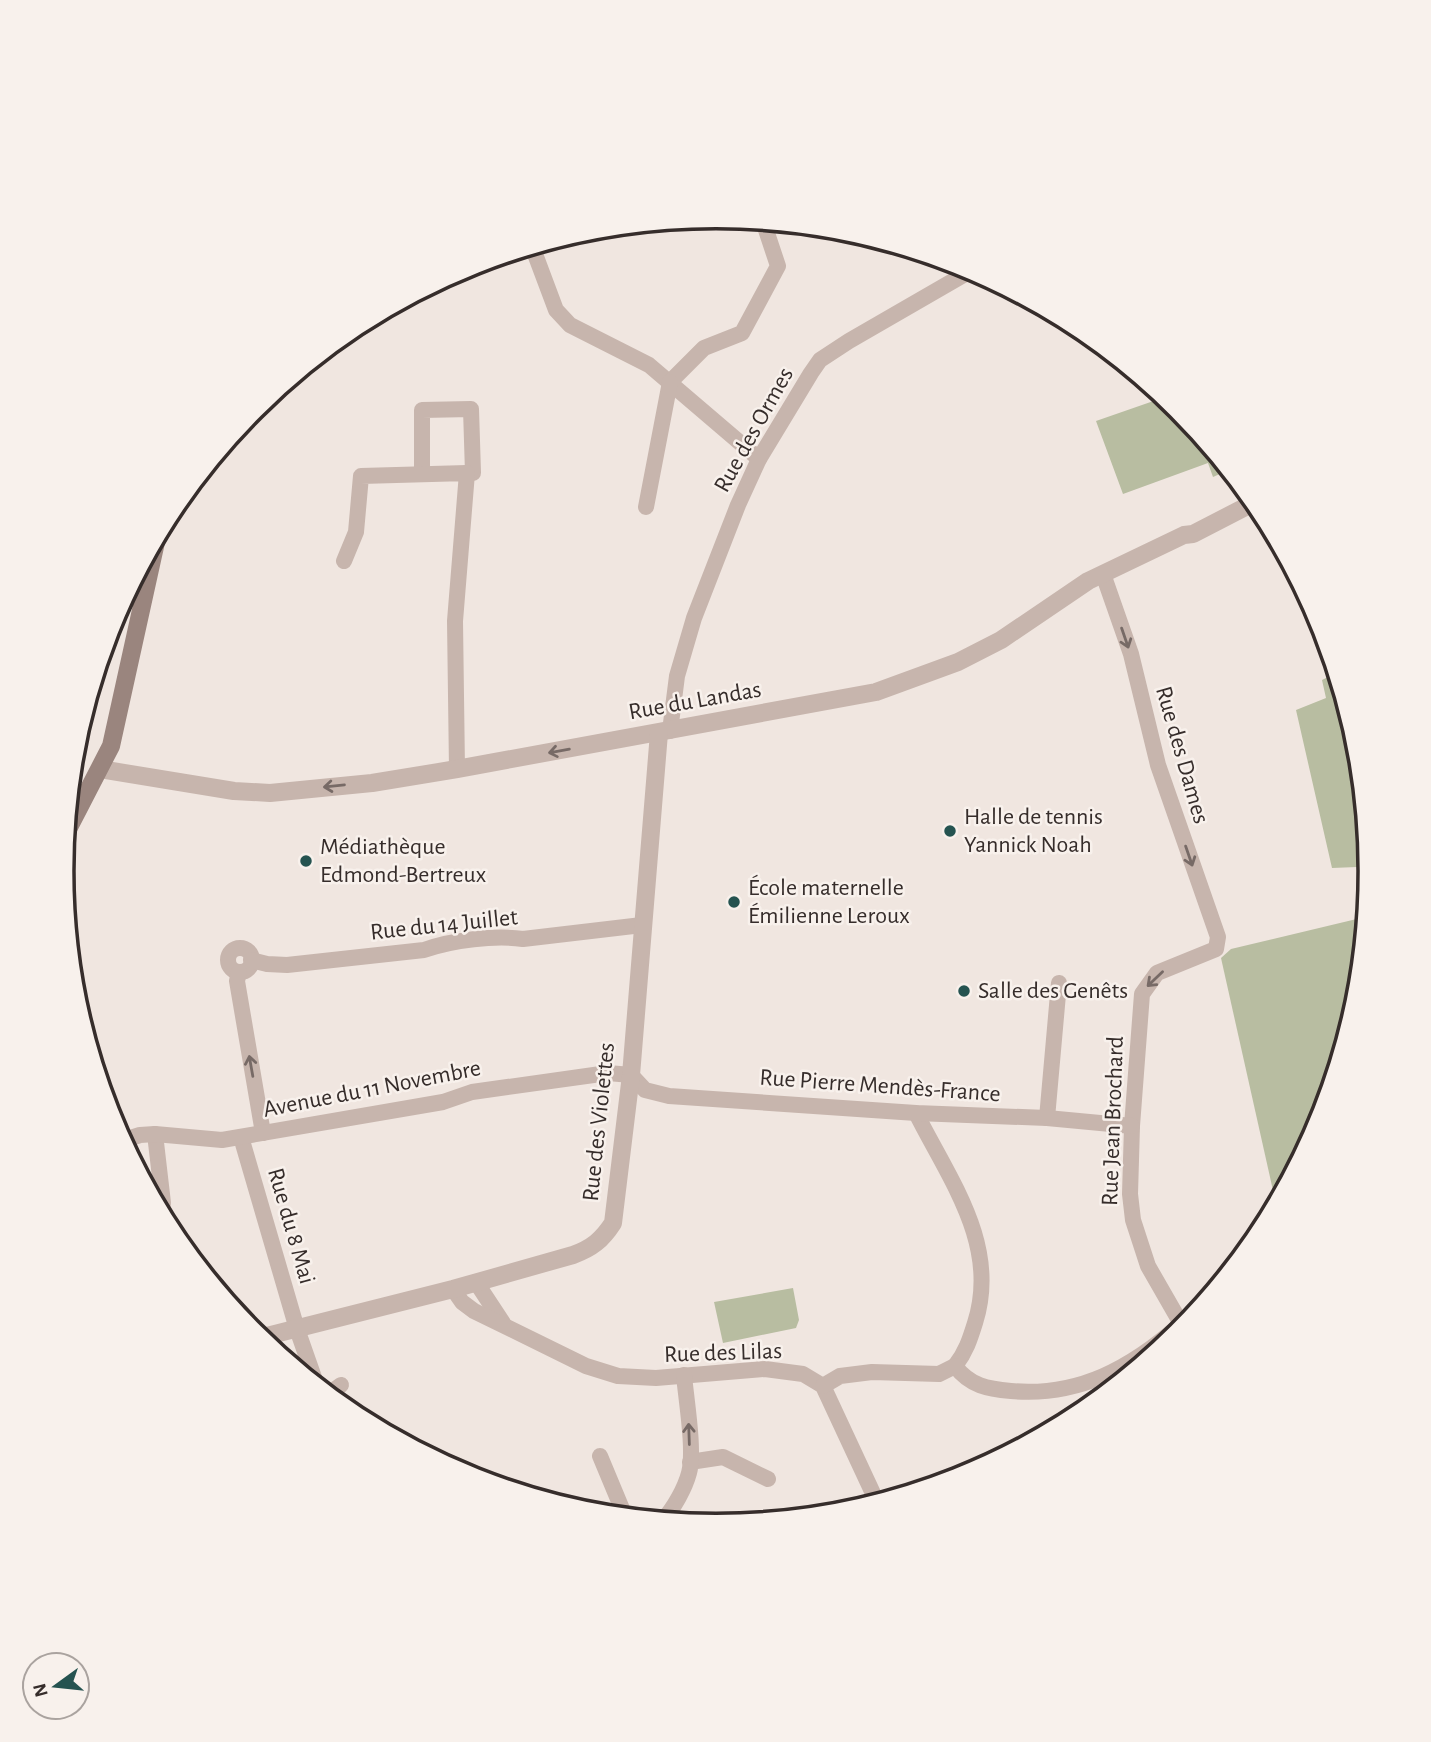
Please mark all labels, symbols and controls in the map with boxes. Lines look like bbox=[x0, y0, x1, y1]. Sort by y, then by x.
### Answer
street label: Rue des Ormes bbox=[710, 364, 798, 496]
one-way arrow bbox=[1120, 626, 1132, 648]
street label: Rue du Landas bbox=[627, 678, 763, 724]
street label: Rue des Dames bbox=[1151, 683, 1213, 827]
one-way arrow bbox=[548, 745, 571, 758]
one-way arrow bbox=[323, 780, 346, 793]
place label: Halle de tennis Yannick Noah bbox=[964, 805, 1103, 857]
marker: Halle de tennis Yannick Noah bbox=[942, 823, 958, 839]
place label: Médiathèque Edmond-Bertreux bbox=[320, 835, 487, 887]
one-way arrow bbox=[1184, 844, 1196, 866]
marker: Médiathèque Edmond-Bertreux bbox=[298, 853, 314, 869]
place label: École maternelle Émilienne Leroux bbox=[748, 874, 910, 928]
marker: École maternelle Émilienne Leroux bbox=[726, 894, 742, 910]
street label: Rue du 14 Juillet bbox=[369, 905, 519, 945]
one-way arrow bbox=[1147, 970, 1165, 987]
place label: Salle des Genêts bbox=[978, 979, 1128, 1003]
marker: Salle des Genêts bbox=[956, 983, 972, 999]
street label: Rue Jean Brochard bbox=[1098, 1036, 1128, 1206]
street label: Rue des Violettes bbox=[579, 1041, 619, 1203]
one-way arrow bbox=[244, 1055, 257, 1078]
street label: Avenue du 11 Novembre bbox=[261, 1056, 483, 1122]
street label: Rue Pierre Mendès-France bbox=[759, 1066, 1001, 1106]
street label: Rue du 8 Mai bbox=[263, 1165, 319, 1287]
street label: Rue des Lilas bbox=[664, 1339, 782, 1367]
one-way arrow bbox=[683, 1423, 696, 1446]
north arrow bbox=[21, 1651, 91, 1721]
text: N bbox=[30, 1681, 52, 1699]

